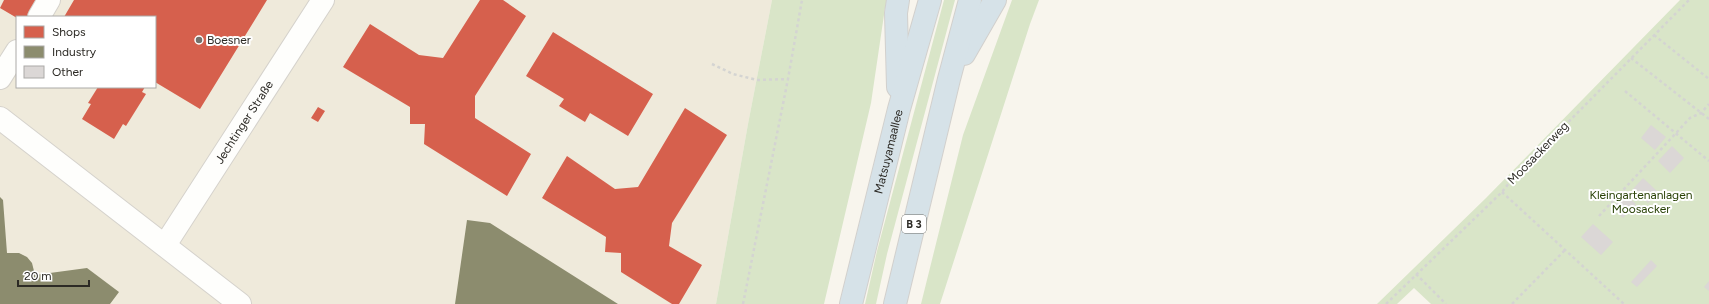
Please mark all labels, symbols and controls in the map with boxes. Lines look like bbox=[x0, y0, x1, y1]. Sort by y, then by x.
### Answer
legend bbox=[16, 16, 156, 88]
text: Shops bbox=[52, 25, 86, 39]
place label: Boesner bbox=[207, 33, 251, 47]
marker: Boesner bbox=[194, 35, 204, 45]
text: Industry bbox=[52, 45, 97, 59]
text: Other bbox=[52, 65, 83, 79]
street label: Jechtinger Straße bbox=[212, 78, 276, 166]
street label: Matsuyamaallee bbox=[871, 108, 906, 195]
street label: Moosackerweg bbox=[1505, 119, 1571, 187]
park label: Kleingartenanlagen Moosacker bbox=[1590, 188, 1693, 216]
road number: B 3 bbox=[902, 215, 926, 233]
scale bar bbox=[18, 262, 89, 288]
text: 20 m bbox=[24, 269, 52, 283]

